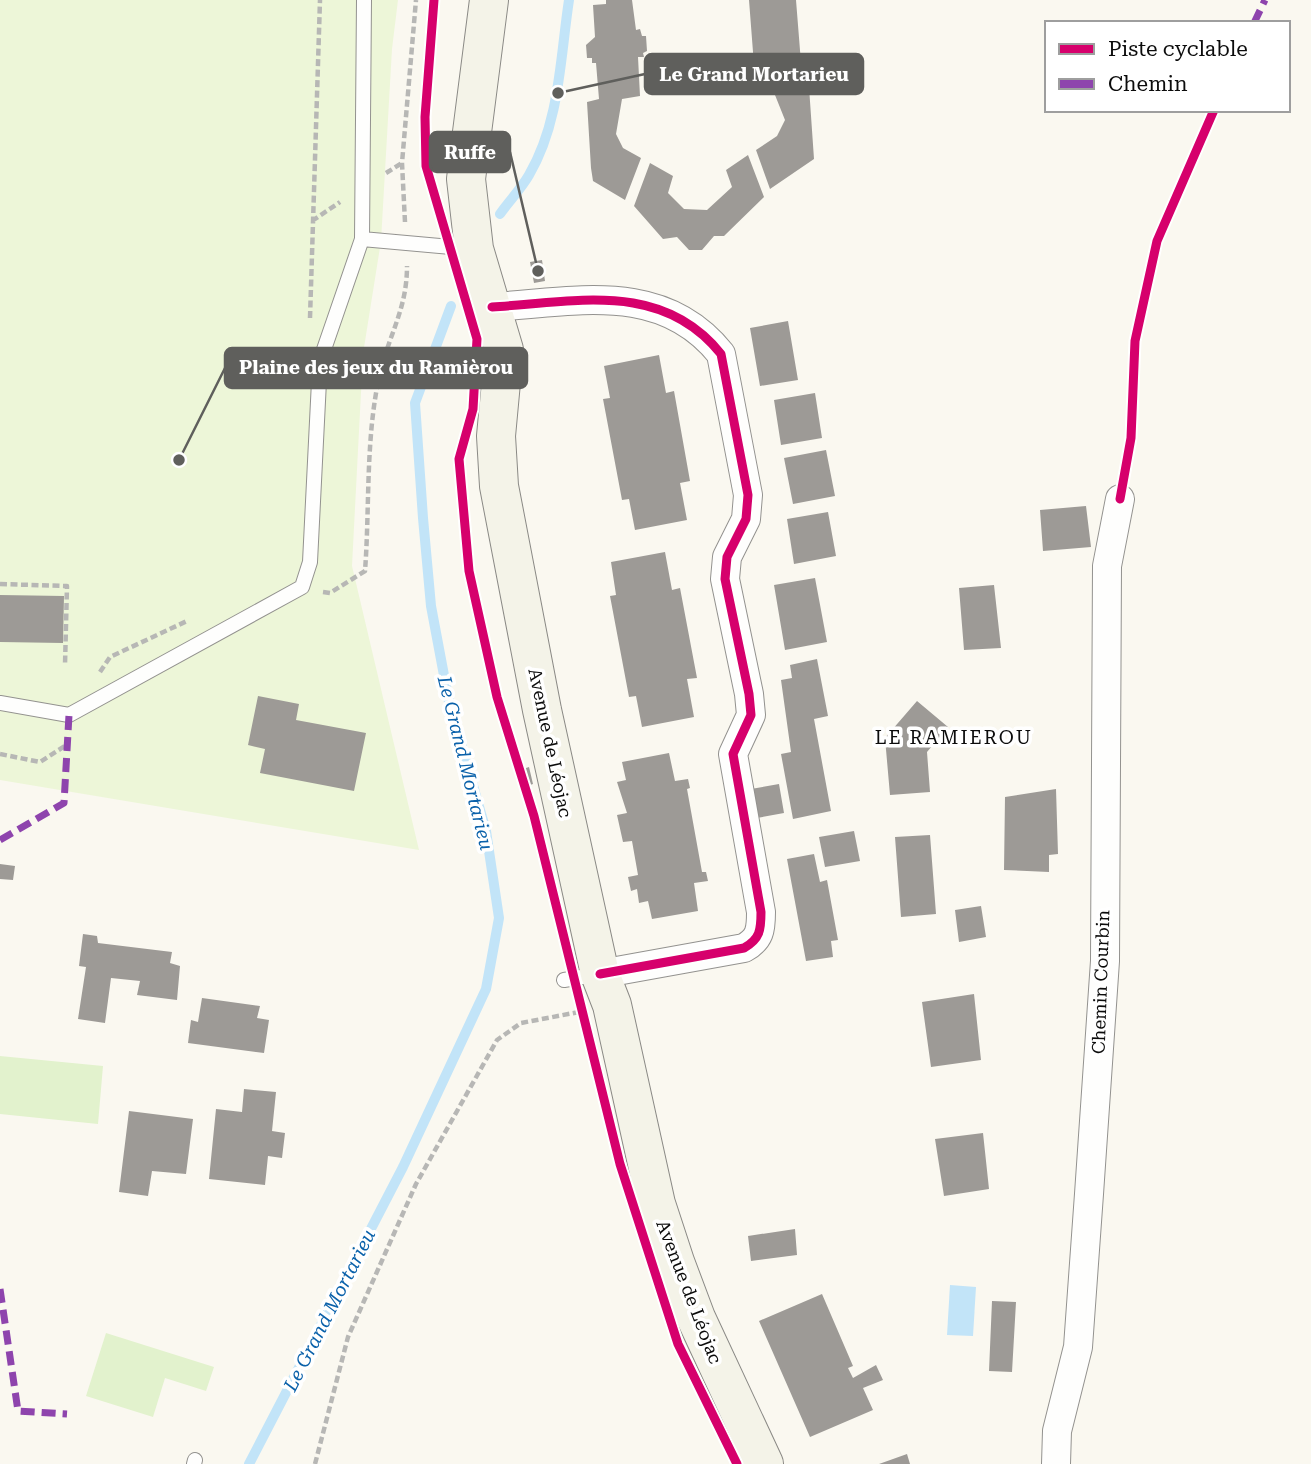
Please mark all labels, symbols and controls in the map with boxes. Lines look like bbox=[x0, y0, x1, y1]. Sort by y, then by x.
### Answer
legend bbox=[1045, 21, 1290, 112]
text: Piste cyclable bbox=[1108, 37, 1248, 61]
callout: Le Grand Mortarieu bbox=[645, 54, 863, 94]
text: Le Grand Mortarieu bbox=[659, 63, 849, 86]
text: Chemin bbox=[1108, 72, 1188, 96]
callout: Ruffe bbox=[430, 132, 510, 172]
text: Ruffe bbox=[444, 141, 496, 164]
callout: Plaine des jeux du Ramièrou bbox=[225, 348, 527, 388]
text: Plaine des jeux du Ramièrou bbox=[239, 356, 513, 379]
street label: Avenue de Léojac bbox=[524, 666, 577, 820]
water label: Le Grand Mortarieu bbox=[432, 673, 498, 853]
district label: LE RAMIEROU bbox=[875, 726, 1033, 749]
street label: Chemin Courbin bbox=[1087, 909, 1114, 1055]
street label: Avenue de Léojac bbox=[652, 1217, 727, 1367]
water label: Le Grand Mortarieu bbox=[278, 1225, 380, 1396]

